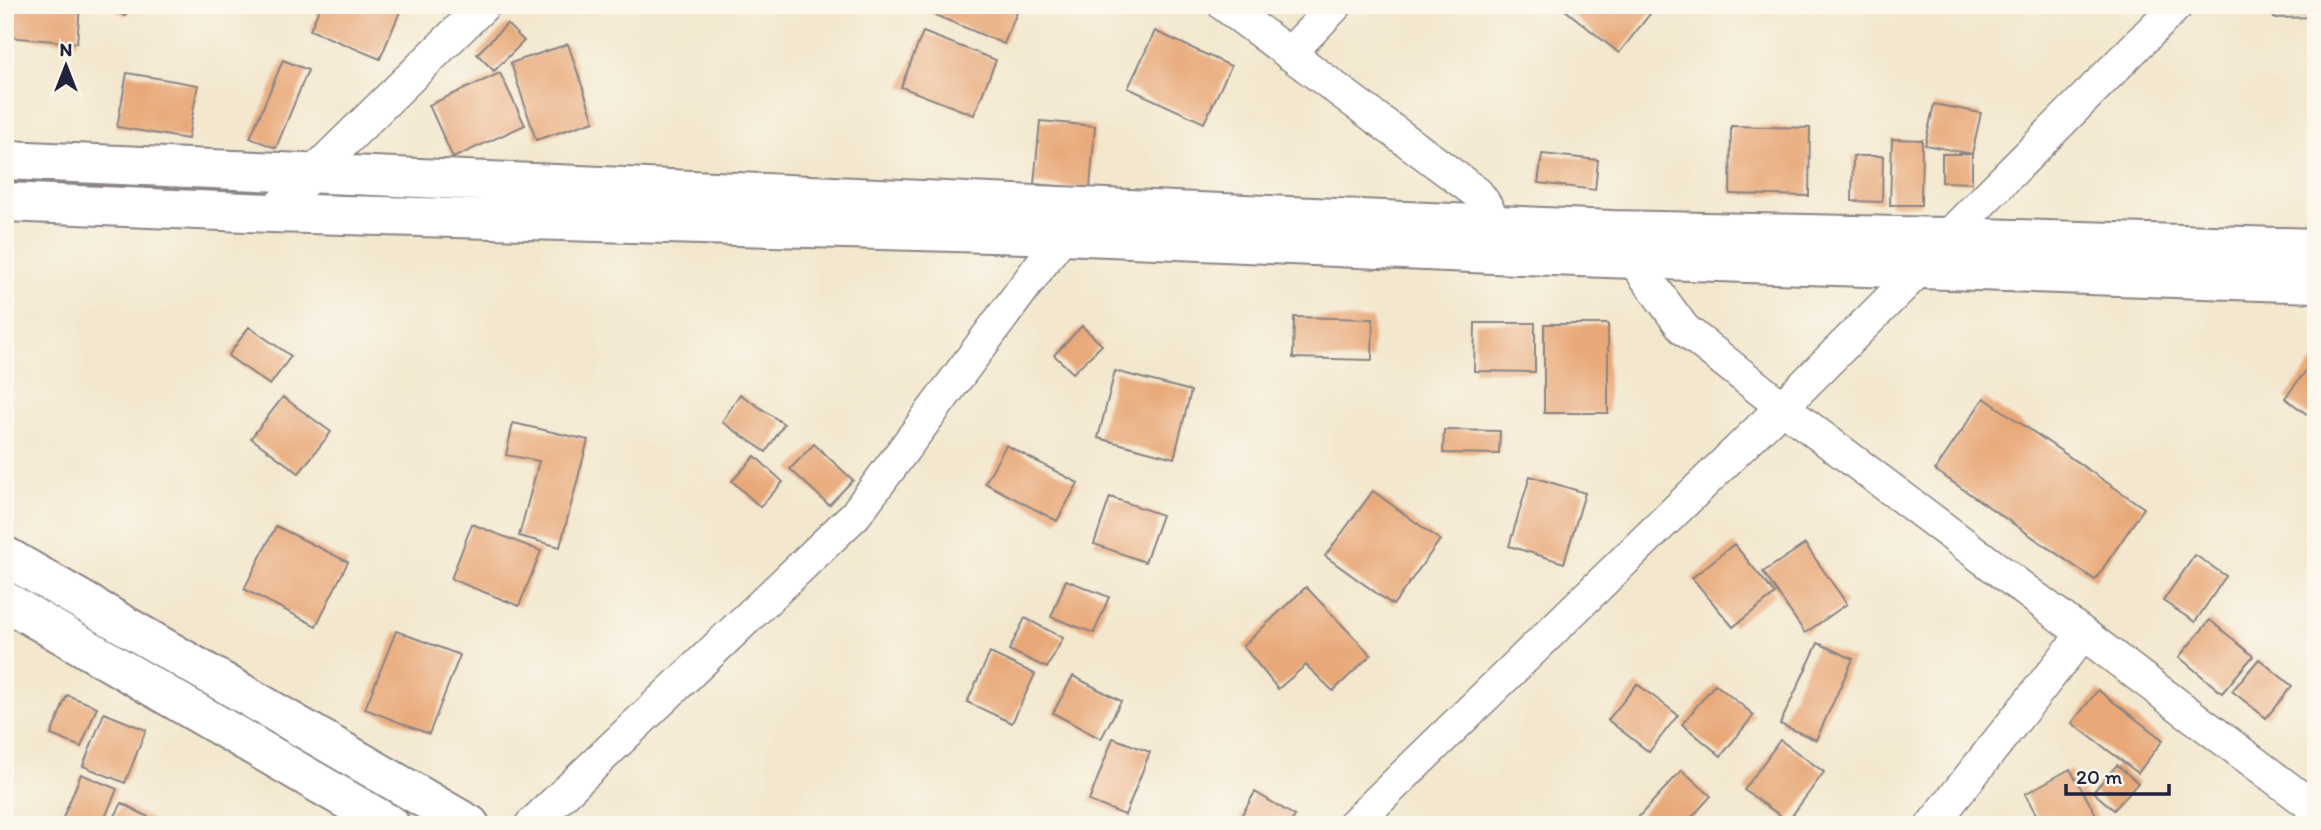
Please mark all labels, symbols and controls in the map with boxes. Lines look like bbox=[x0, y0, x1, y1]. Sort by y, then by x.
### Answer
north arrow bbox=[32, 32, 102, 102]
text: N bbox=[60, 38, 72, 61]
scale bar bbox=[2066, 753, 2169, 797]
text: 20 m bbox=[2076, 764, 2123, 789]

